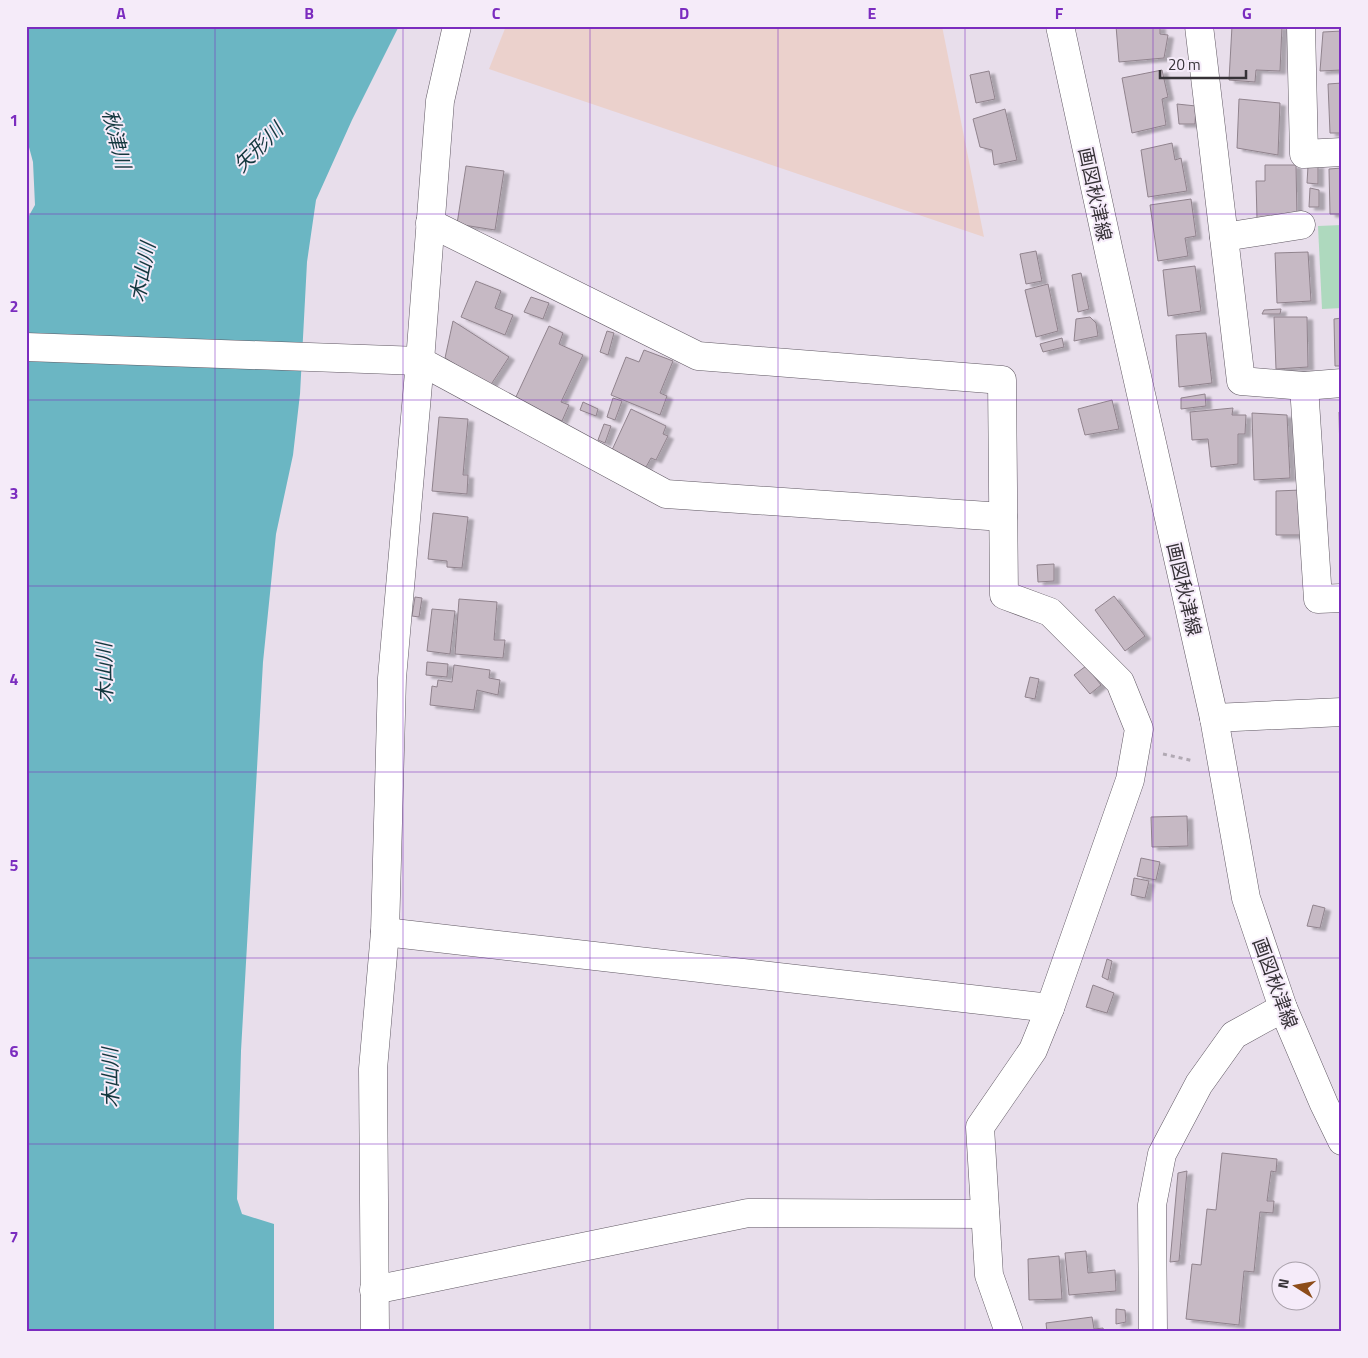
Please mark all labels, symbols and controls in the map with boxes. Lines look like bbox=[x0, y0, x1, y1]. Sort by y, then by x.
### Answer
text: A bbox=[116, 1, 126, 25]
text: B bbox=[304, 1, 314, 25]
text: C bbox=[492, 1, 501, 25]
text: D bbox=[679, 1, 689, 25]
text: E bbox=[868, 1, 877, 25]
text: F bbox=[1055, 1, 1064, 25]
text: G bbox=[1242, 1, 1252, 25]
scale bar bbox=[1160, 48, 1247, 80]
text: 20 m bbox=[1168, 53, 1201, 76]
water label: 秋津川 bbox=[95, 106, 140, 174]
text: 1 bbox=[10, 108, 18, 132]
water label: 矢形川 bbox=[226, 113, 292, 179]
street label: 画図秋津線 bbox=[1072, 145, 1120, 243]
water label: 木山川 bbox=[121, 238, 163, 304]
text: 2 bbox=[10, 294, 18, 318]
text: 3 bbox=[10, 481, 18, 505]
street label: 画図秋津線 bbox=[1160, 539, 1210, 639]
water label: 木山川 bbox=[88, 641, 120, 703]
text: 4 bbox=[10, 667, 19, 691]
text: 5 bbox=[10, 853, 19, 877]
street label: 画図秋津線 bbox=[1246, 933, 1306, 1033]
text: 6 bbox=[10, 1039, 19, 1063]
water label: 木山川 bbox=[94, 1046, 126, 1108]
text: 7 bbox=[10, 1225, 18, 1249]
north arrow bbox=[1270, 1260, 1320, 1310]
text: N bbox=[1272, 1277, 1294, 1290]

